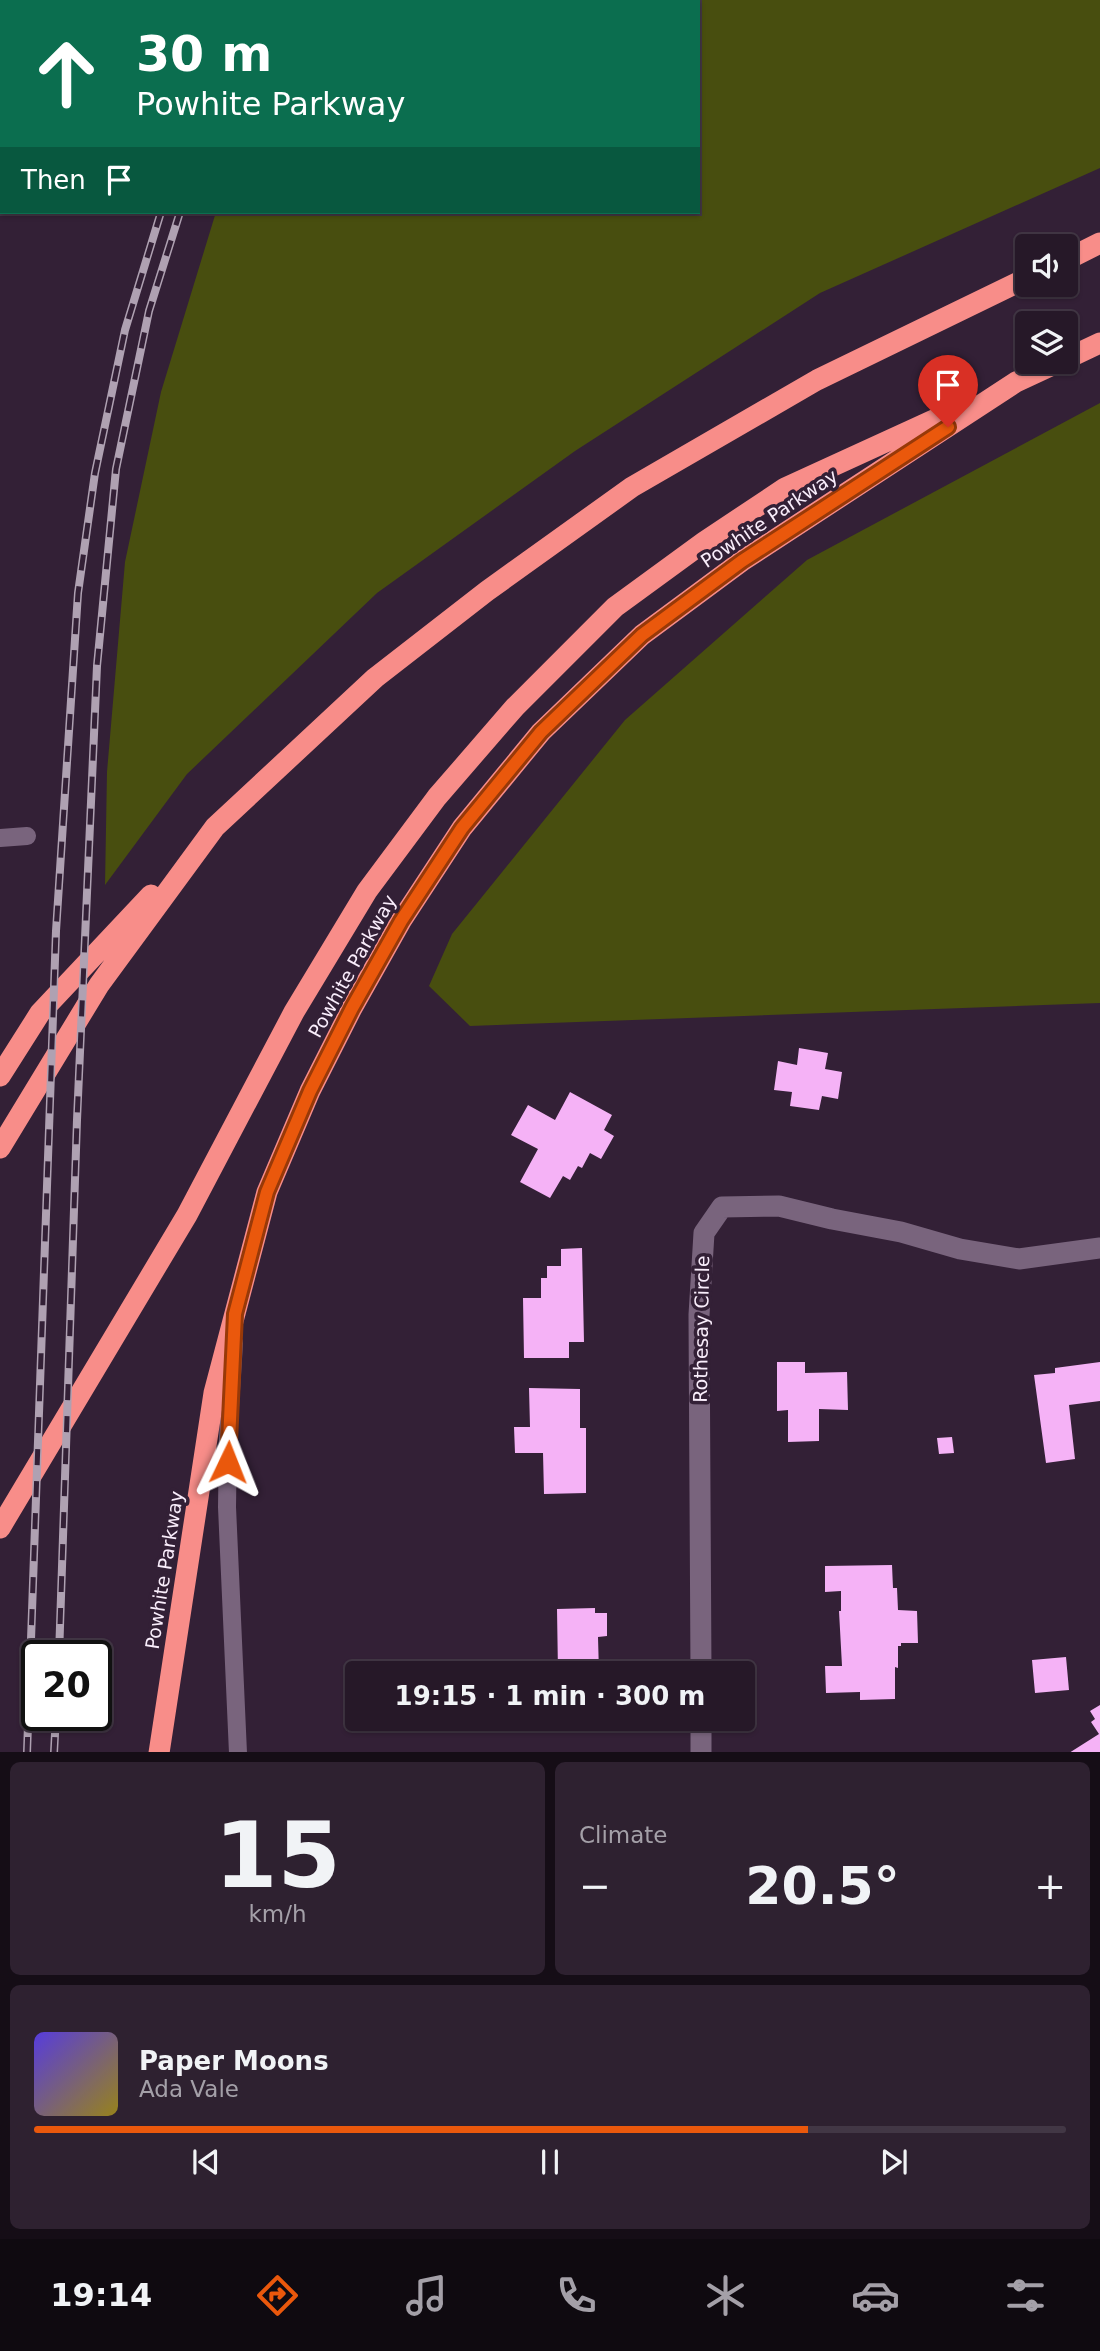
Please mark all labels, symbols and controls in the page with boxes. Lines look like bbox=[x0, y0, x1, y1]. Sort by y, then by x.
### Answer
text: 30 m bbox=[136, 26, 272, 83]
icon: ahead bbox=[21, 28, 112, 119]
text: Powhite Parkway bbox=[136, 85, 405, 123]
icon: arrive bbox=[100, 161, 138, 199]
text: Then bbox=[21, 165, 86, 195]
map controls bbox=[1015, 234, 1078, 374]
button: sound bbox=[1015, 234, 1078, 297]
button: layers bbox=[1015, 311, 1078, 374]
pin bbox=[918, 355, 978, 427]
icon: arrive bbox=[929, 366, 967, 404]
street label: Powhite Parkway bbox=[697, 464, 841, 572]
street label: Powhite Parkway bbox=[304, 891, 400, 1041]
street label: Rothesay Circle bbox=[689, 1255, 713, 1403]
position arrow bbox=[191, 1425, 265, 1499]
street label: Powhite Parkway bbox=[141, 1489, 187, 1651]
speed limit sign: 20 bbox=[21, 1640, 112, 1731]
text: 19:15 · 1 min · 300 m bbox=[395, 1681, 705, 1711]
text: 15 bbox=[214, 1803, 341, 1908]
text: Climate bbox=[579, 1822, 668, 1848]
text: 20.5° bbox=[745, 1856, 900, 1916]
text: − bbox=[579, 1864, 611, 1908]
text: + bbox=[1034, 1864, 1066, 1908]
text: km/h bbox=[248, 1901, 307, 1927]
text: Paper Moons bbox=[139, 2046, 329, 2076]
text: Ada Vale bbox=[139, 2076, 239, 2102]
icon: previous bbox=[187, 2143, 225, 2181]
icon: pause bbox=[531, 2143, 569, 2181]
icon: next bbox=[875, 2143, 913, 2181]
icon: directions bbox=[253, 2271, 302, 2320]
icon: music bbox=[402, 2271, 451, 2320]
icon: phone bbox=[552, 2271, 601, 2320]
icon: climate bbox=[701, 2271, 750, 2320]
icon: car bbox=[851, 2271, 900, 2320]
icon: filters bbox=[1001, 2271, 1050, 2320]
text: 19:14 bbox=[50, 2276, 152, 2314]

